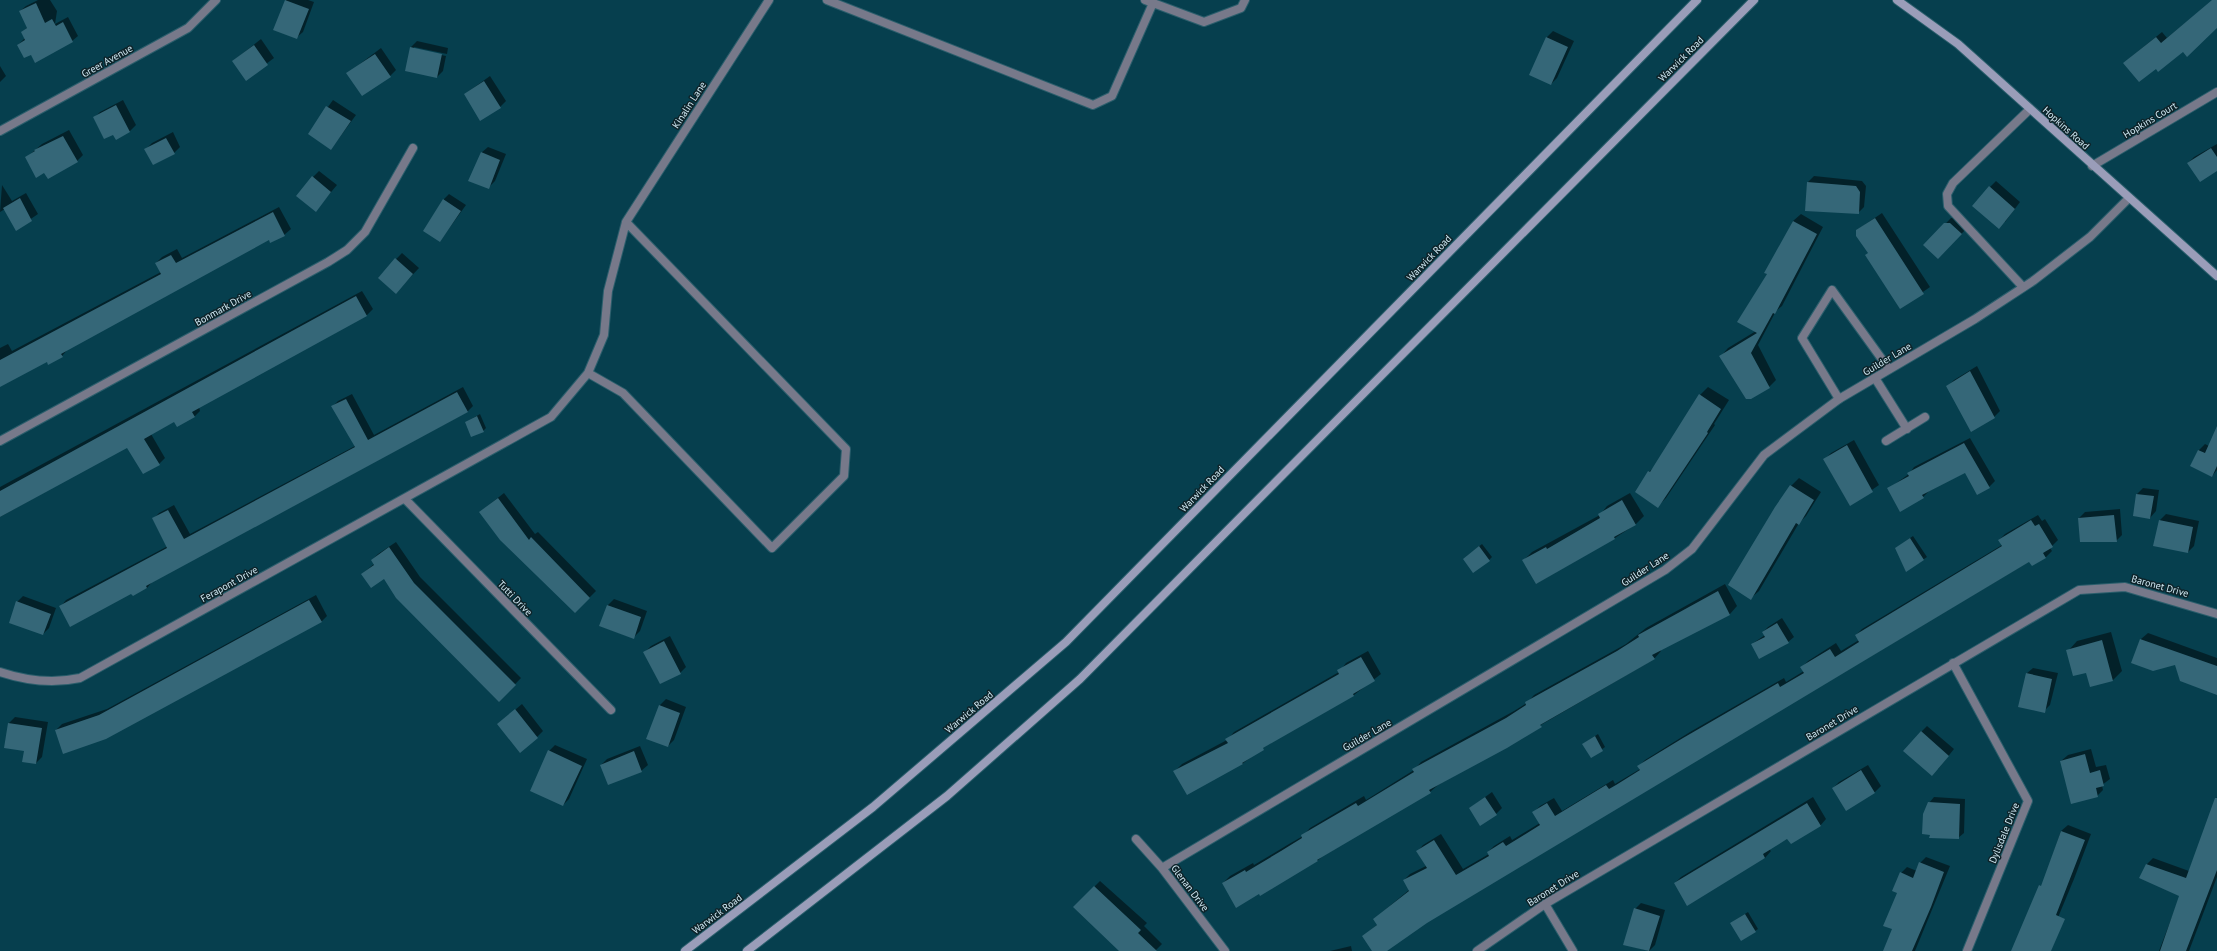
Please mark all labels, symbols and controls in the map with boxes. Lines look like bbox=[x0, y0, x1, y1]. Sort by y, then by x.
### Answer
street label: Warwick Road bbox=[1656, 34, 1706, 84]
street label: Greer Avenue bbox=[79, 42, 135, 80]
street label: Kinalin Lane bbox=[669, 79, 709, 131]
street label: Hopkins Court bbox=[2121, 99, 2180, 141]
street label: Hopkins Road bbox=[2040, 104, 2092, 152]
street label: Warwick Road bbox=[1404, 232, 1454, 284]
street label: Bonmark Drive bbox=[192, 287, 254, 329]
street label: Guilder Lane bbox=[1860, 339, 1914, 379]
street label: Warwick Road bbox=[1177, 463, 1227, 515]
street label: Guilder Lane bbox=[1619, 549, 1671, 589]
street label: Ferapont Drive bbox=[198, 563, 260, 605]
street label: Baronet Drive bbox=[2130, 572, 2190, 600]
street label: Tutti Drive bbox=[495, 578, 535, 618]
street label: Warwick Road bbox=[942, 688, 996, 736]
street label: Baronet Drive bbox=[1804, 702, 1860, 744]
street label: Guilder Lane bbox=[1340, 716, 1394, 754]
street label: Dylisdale Drive bbox=[1986, 801, 2022, 865]
street label: Glenan Drive bbox=[1168, 862, 1212, 914]
street label: Baronet Drive bbox=[1525, 867, 1581, 909]
street label: Warwick Road bbox=[689, 891, 745, 937]

